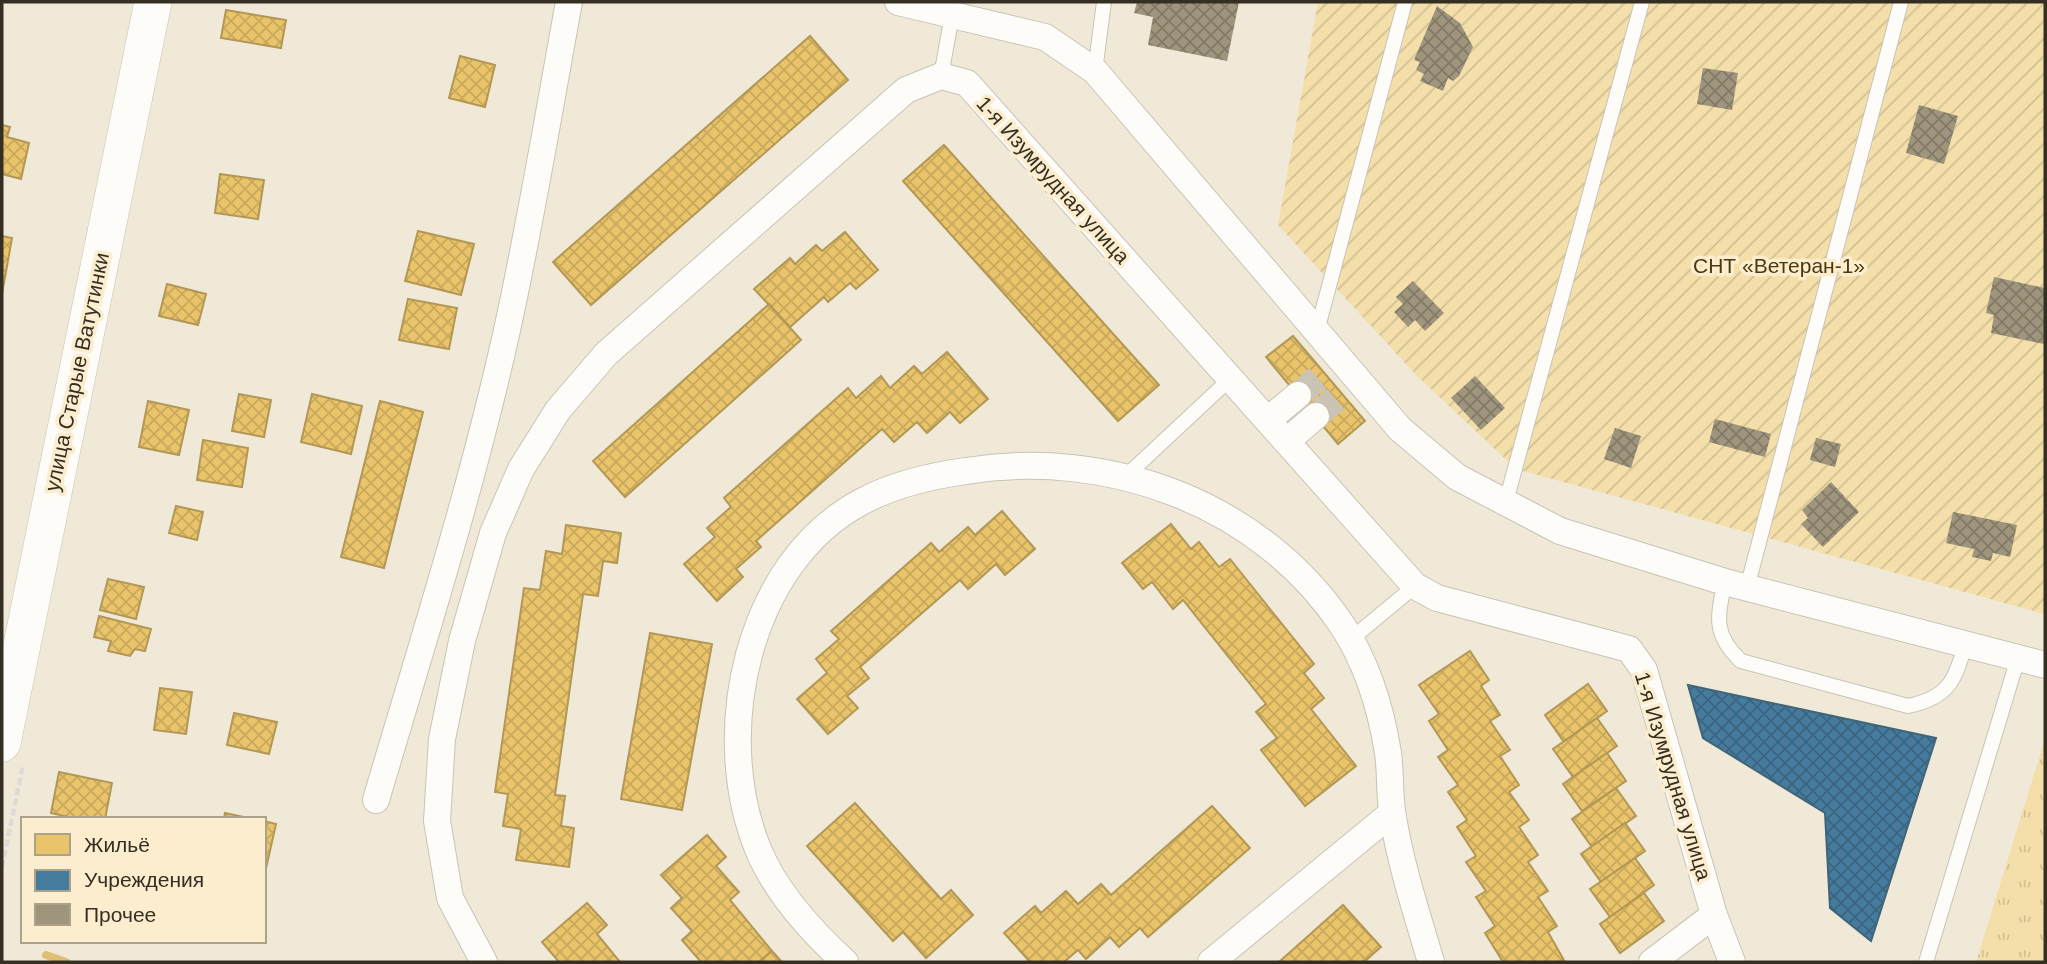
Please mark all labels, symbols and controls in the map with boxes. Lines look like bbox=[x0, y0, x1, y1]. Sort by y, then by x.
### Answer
street label: 1-я Изумрудная улица bbox=[972, 91, 1135, 268]
street label: улица Старые Ватутинки bbox=[40, 250, 113, 493]
park label: СНТ «Ветеран-1» bbox=[1693, 254, 1865, 277]
street label: 1-я Изумрудная улица bbox=[1631, 669, 1716, 883]
legend bbox=[21, 817, 266, 943]
text: Жильё bbox=[84, 833, 150, 856]
text: Учреждения bbox=[84, 868, 204, 891]
text: Прочее bbox=[84, 903, 156, 926]

